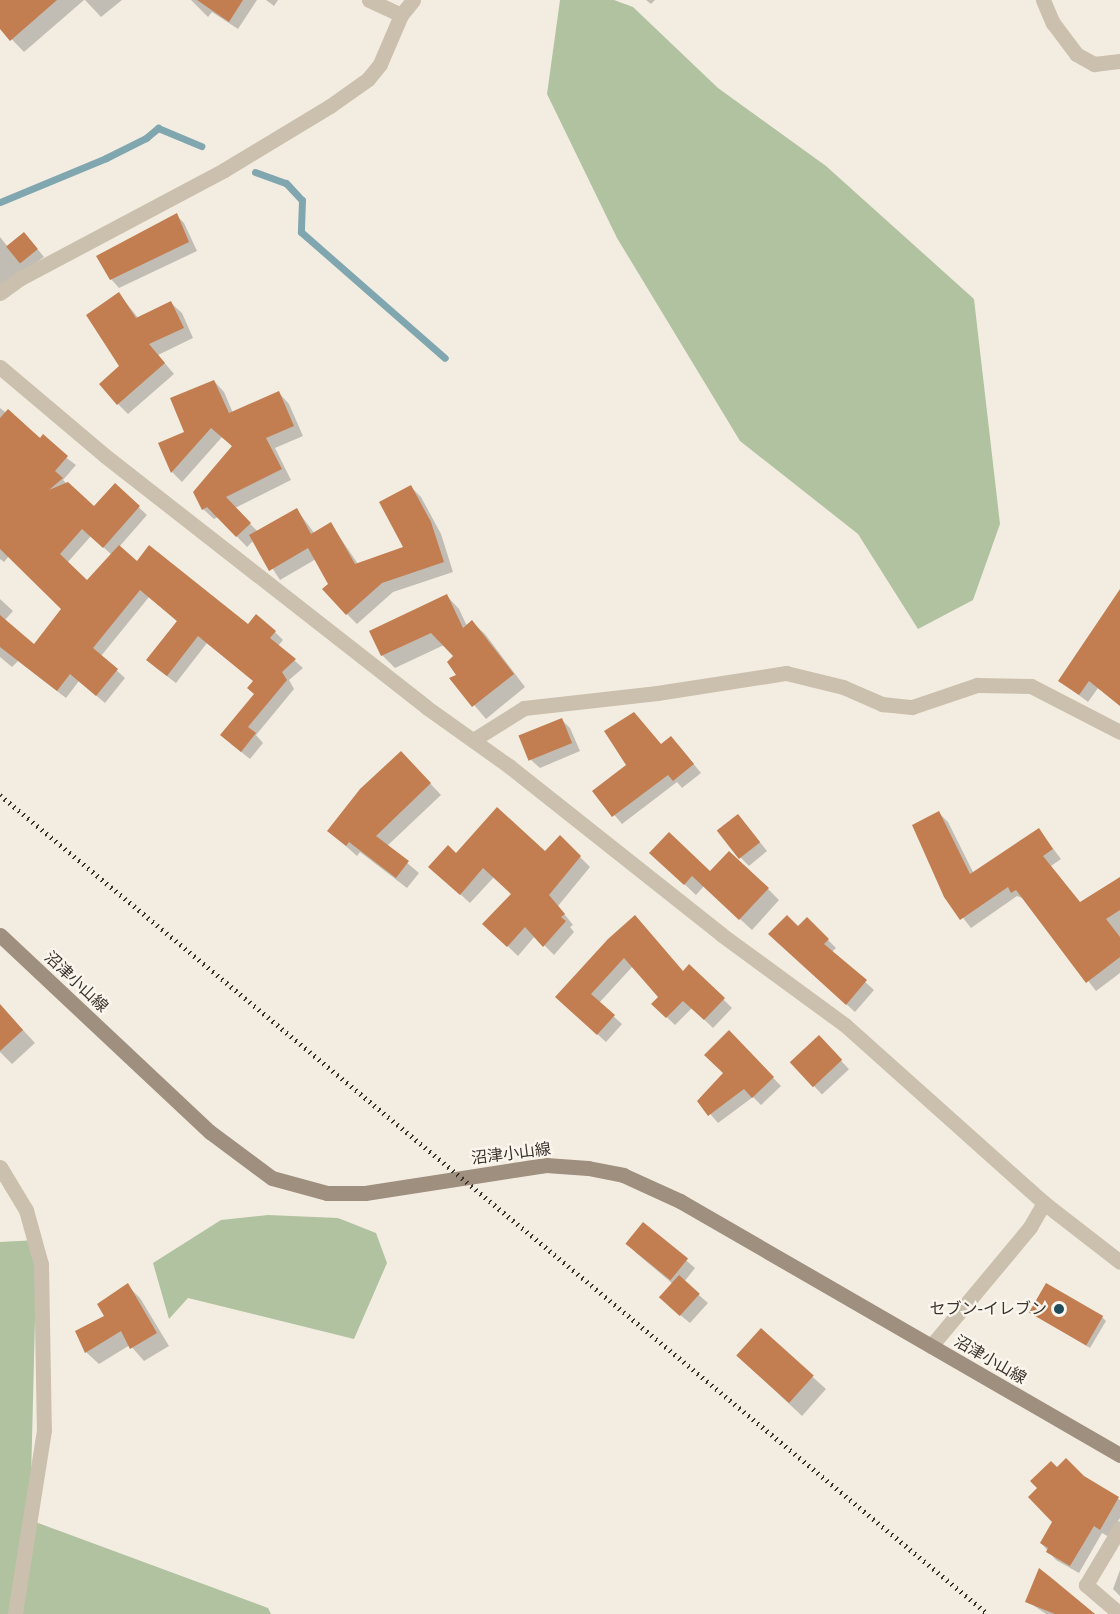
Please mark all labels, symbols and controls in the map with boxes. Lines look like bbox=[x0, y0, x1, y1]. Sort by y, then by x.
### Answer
street label: 沼津小山線 bbox=[40, 948, 112, 1016]
street label: 沼津小山線 bbox=[470, 1140, 552, 1168]
place label: セブン-イレブン bbox=[929, 1299, 1047, 1319]
marker: セブン-イレブン bbox=[1052, 1302, 1066, 1316]
street label: 沼津小山線 bbox=[951, 1332, 1029, 1388]

